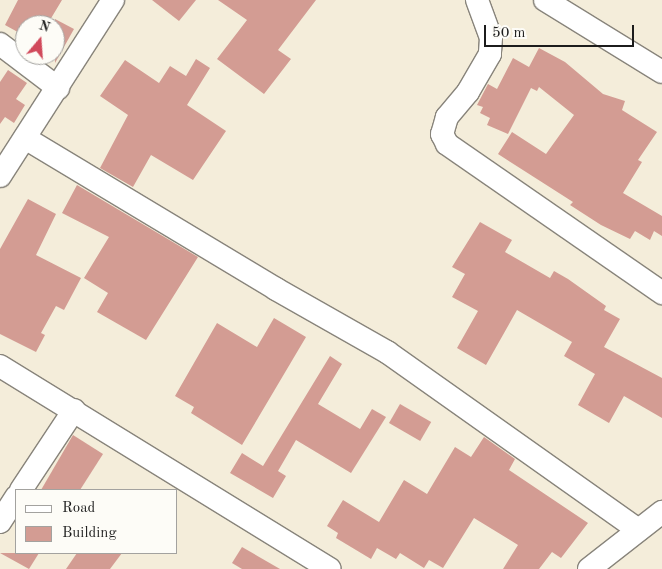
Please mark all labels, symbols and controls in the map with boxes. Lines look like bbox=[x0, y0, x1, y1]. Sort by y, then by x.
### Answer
north arrow bbox=[15, 15, 65, 65]
scale bar bbox=[487, 15, 637, 47]
text: N bbox=[37, 18, 52, 35]
text: 50 m bbox=[492, 26, 526, 41]
legend bbox=[15, 489, 178, 554]
text: Road bbox=[62, 501, 95, 516]
text: Building bbox=[62, 526, 117, 541]

